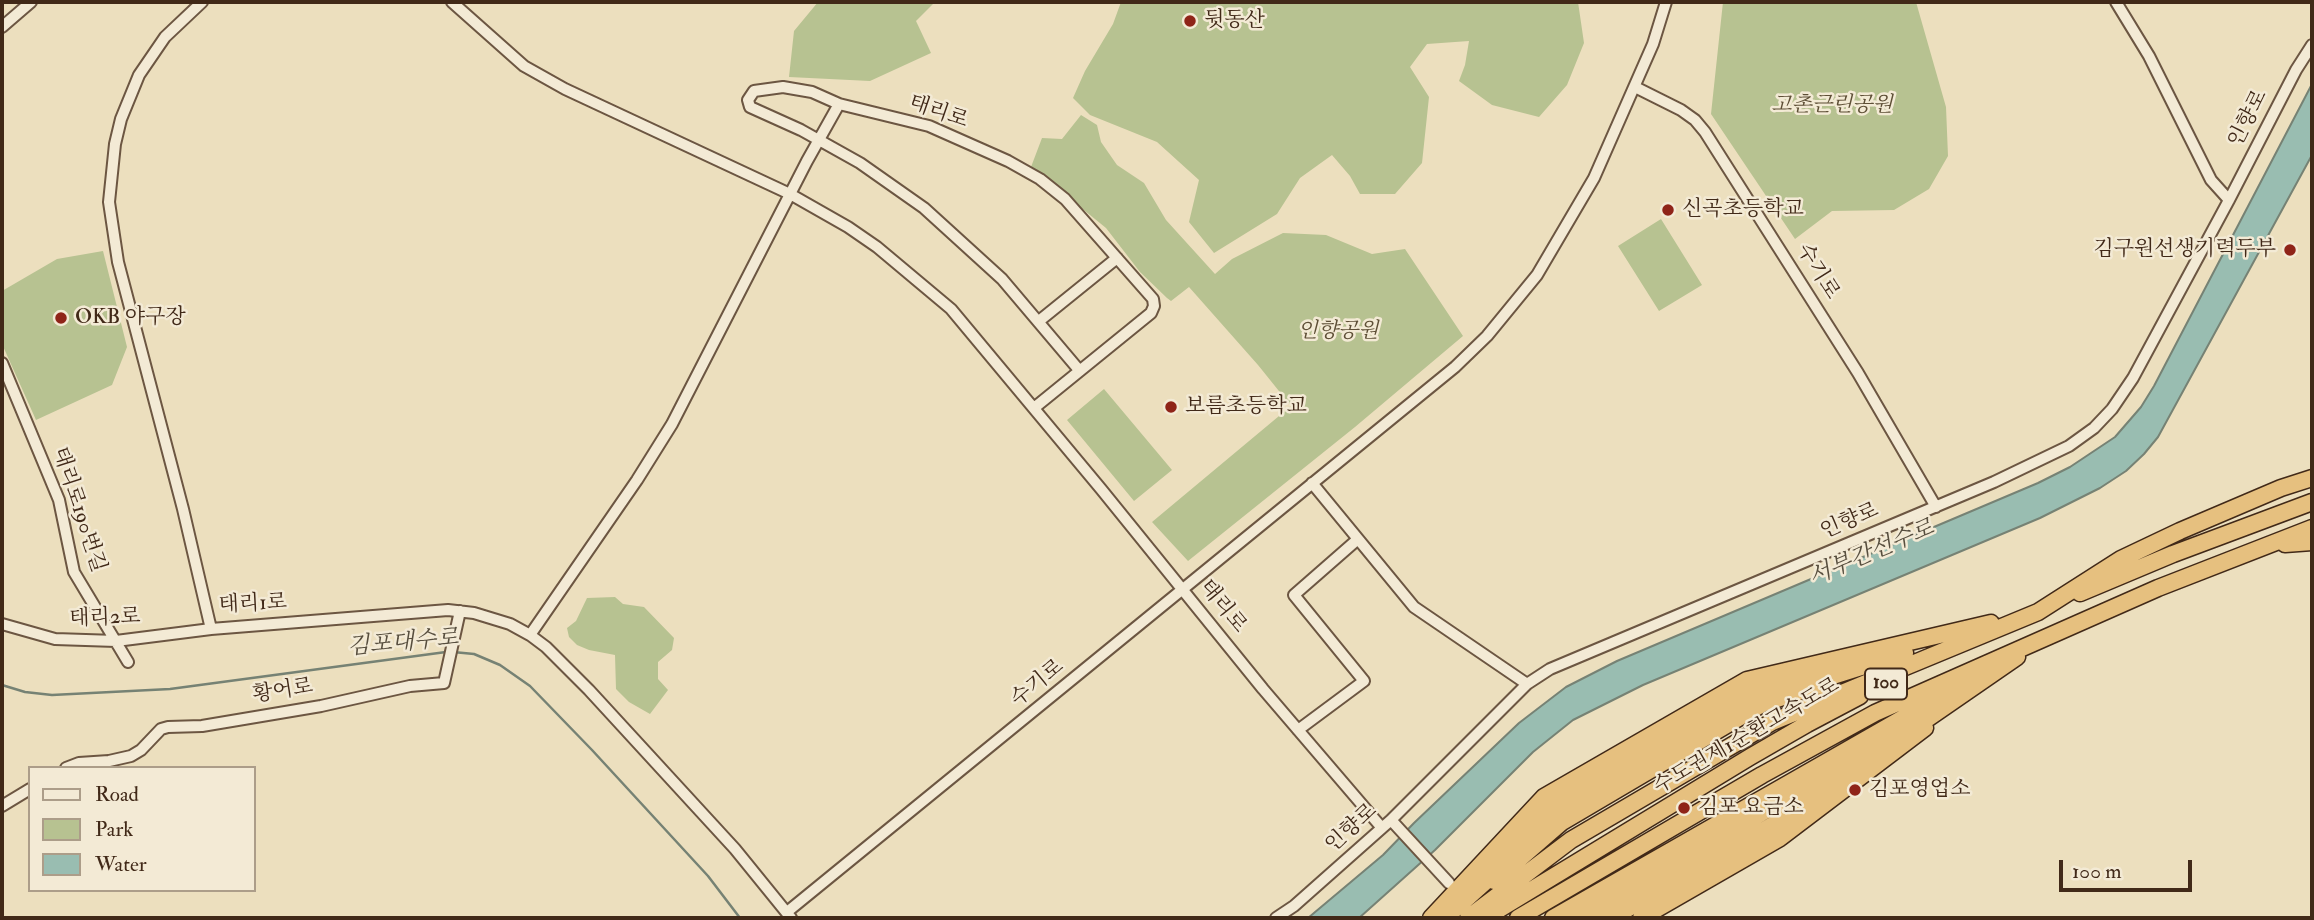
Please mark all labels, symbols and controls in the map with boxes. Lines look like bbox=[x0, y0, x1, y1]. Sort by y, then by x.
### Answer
place label: 뒷동산 bbox=[1204, 8, 1265, 34]
marker: 뒷동산 bbox=[1182, 13, 1198, 29]
street label: 인향로 bbox=[2224, 86, 2274, 152]
street label: 태리로 bbox=[905, 91, 971, 135]
park label: 고촌근린공원 bbox=[1771, 93, 1893, 119]
place label: 신곡초등학교 bbox=[1682, 197, 1804, 223]
marker: 신곡초등학교 bbox=[1660, 202, 1676, 218]
place label: 김구원선생기력두부 bbox=[2093, 237, 2276, 263]
street label: 수기로 bbox=[1790, 240, 1844, 304]
marker: 김구원선생기력두부 bbox=[2282, 242, 2298, 258]
place label: OKB 야구장 bbox=[75, 305, 186, 331]
marker: OKB 야구장 bbox=[53, 310, 69, 326]
park label: 인향공원 bbox=[1297, 319, 1379, 345]
place label: 보름초등학교 bbox=[1185, 394, 1307, 420]
marker: 보름초등학교 bbox=[1163, 399, 1179, 415]
street label: 태리로190번길 bbox=[46, 444, 110, 576]
street label: 인향로 bbox=[1817, 499, 1883, 545]
water label: 서부간선수로 bbox=[1805, 515, 1939, 593]
street label: 태리로 bbox=[1193, 575, 1251, 639]
street label: 태리1로 bbox=[218, 591, 288, 619]
street label: 태리2로 bbox=[69, 605, 141, 633]
water label: 김포대수로 bbox=[346, 625, 460, 663]
street label: 수기로 bbox=[1006, 655, 1070, 713]
road number: 100 bbox=[1865, 668, 1907, 699]
street label: 수도권제1순환고속도로 bbox=[1650, 673, 1844, 801]
street label: 황어로 bbox=[251, 675, 315, 709]
legend bbox=[28, 766, 256, 892]
place label: 김포영업소 bbox=[1869, 777, 1970, 803]
text: Road bbox=[95, 781, 139, 808]
marker: 김포영업소 bbox=[1847, 782, 1863, 798]
place label: 김포 요금소 bbox=[1698, 795, 1804, 821]
street label: 인향로 bbox=[1321, 799, 1383, 859]
marker: 김포 요금소 bbox=[1676, 800, 1692, 816]
text: Park bbox=[95, 816, 133, 843]
scale bar bbox=[2062, 846, 2195, 890]
text: Water bbox=[95, 851, 147, 878]
text: 100 m bbox=[2072, 858, 2122, 885]

